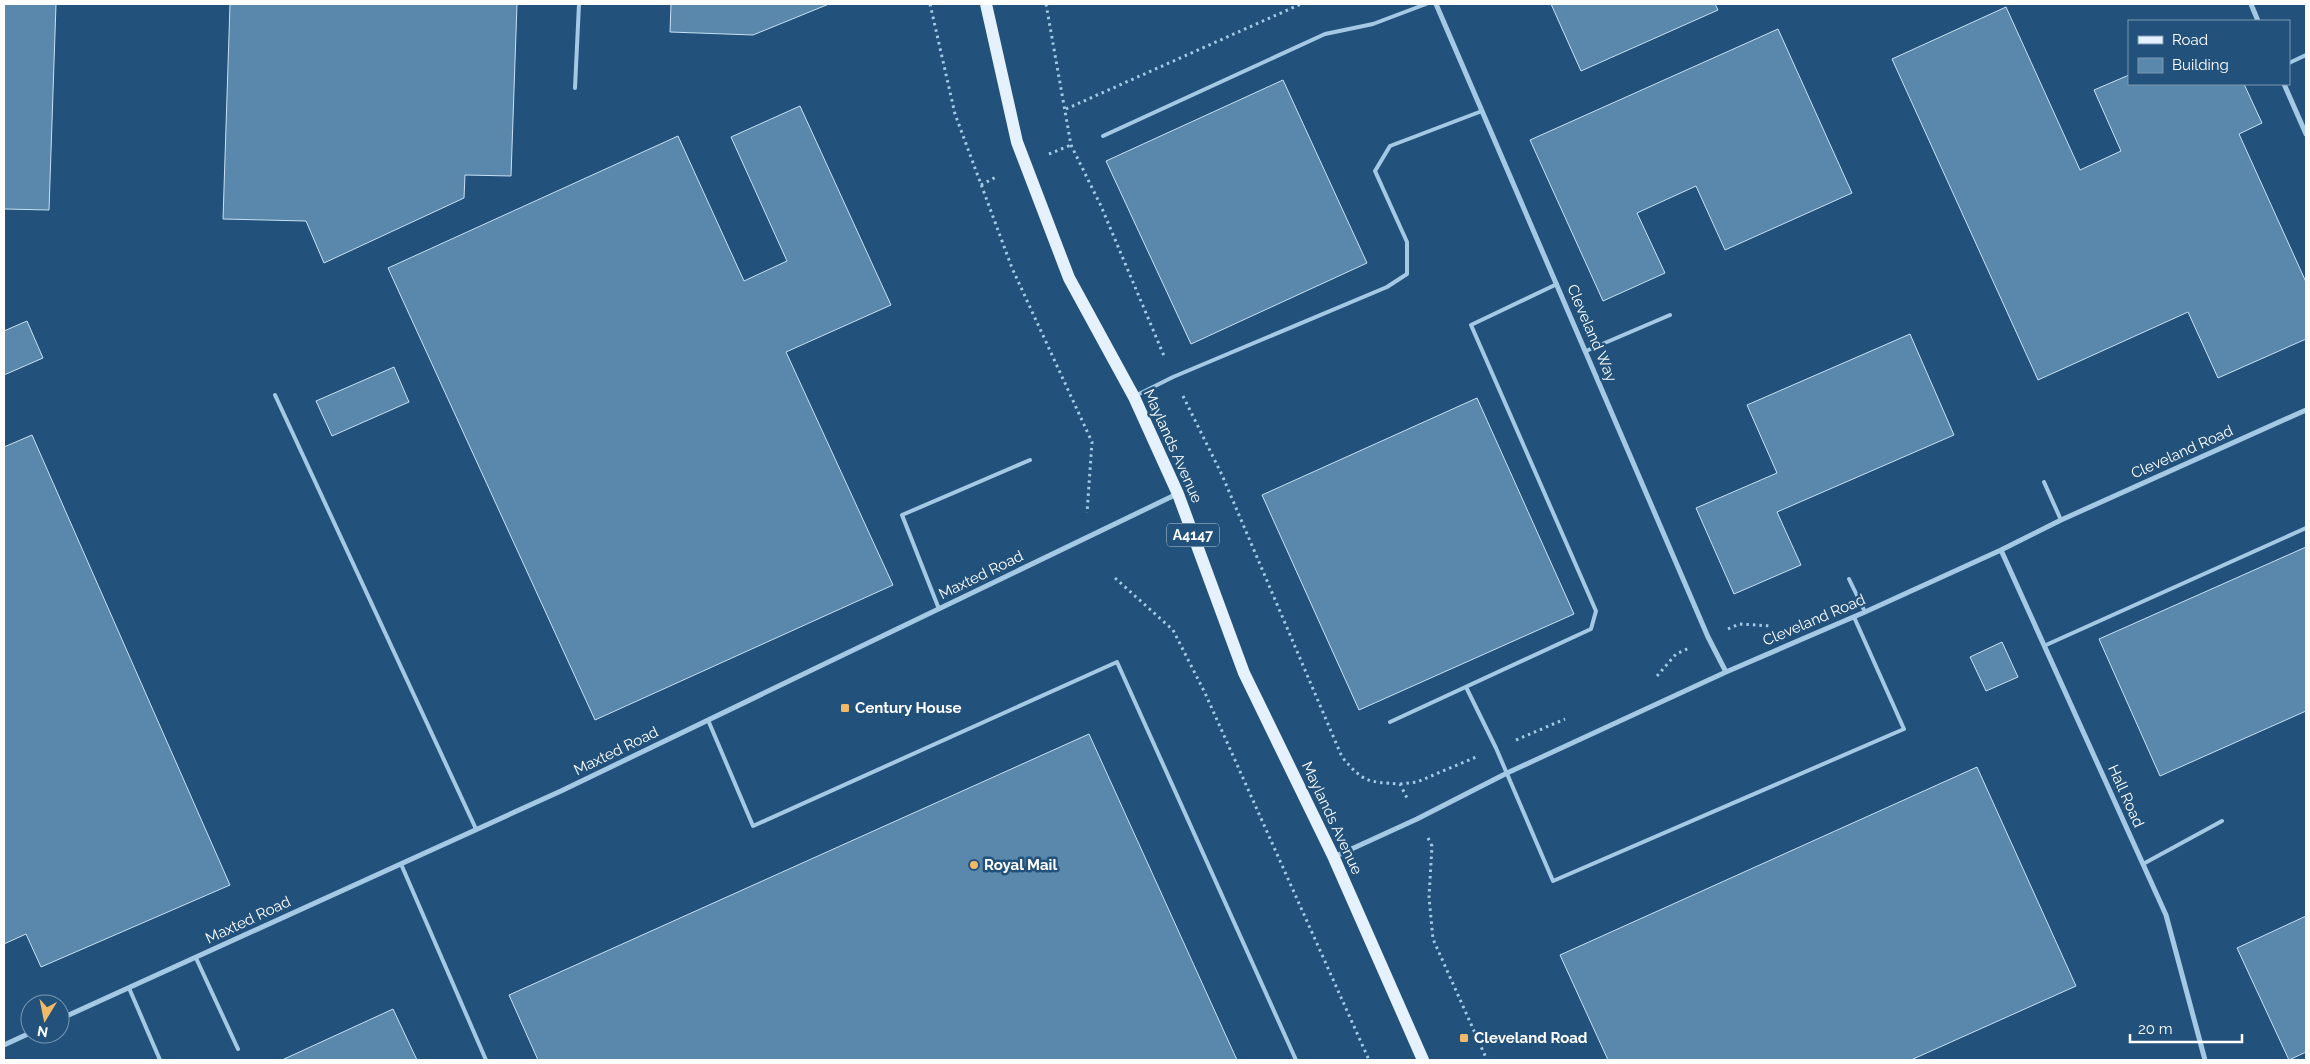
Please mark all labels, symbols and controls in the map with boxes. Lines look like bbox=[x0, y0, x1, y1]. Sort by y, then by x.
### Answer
legend bbox=[2128, 20, 2290, 85]
text: Road bbox=[2172, 31, 2208, 49]
text: Building bbox=[2172, 56, 2229, 74]
street label: Cleveland Way bbox=[1563, 282, 1621, 384]
street label: Maylands Avenue bbox=[1140, 386, 1206, 506]
street label: Cleveland Road bbox=[2128, 421, 2236, 483]
road number: A4147 bbox=[1167, 524, 1219, 546]
street label: Maxted Road bbox=[936, 547, 1026, 603]
street label: Cleveland Road bbox=[1760, 590, 1868, 650]
place label: Century House bbox=[855, 699, 961, 717]
marker: Century House bbox=[839, 702, 851, 714]
street label: Maxted Road bbox=[571, 723, 661, 779]
street label: Maylands Avenue bbox=[1298, 759, 1366, 878]
street label: Hall Road bbox=[2104, 762, 2148, 830]
place label: Royal Mail bbox=[984, 856, 1057, 874]
marker: Royal Mail bbox=[968, 859, 980, 871]
street label: Maxted Road bbox=[203, 892, 293, 948]
north arrow bbox=[20, 994, 70, 1044]
scale bar bbox=[2130, 1012, 2242, 1044]
text: 20 m bbox=[2138, 1020, 2173, 1038]
text: N bbox=[36, 1023, 49, 1041]
place label: Cleveland Road bbox=[1474, 1029, 1588, 1047]
marker: Cleveland Road bbox=[1458, 1032, 1470, 1044]

